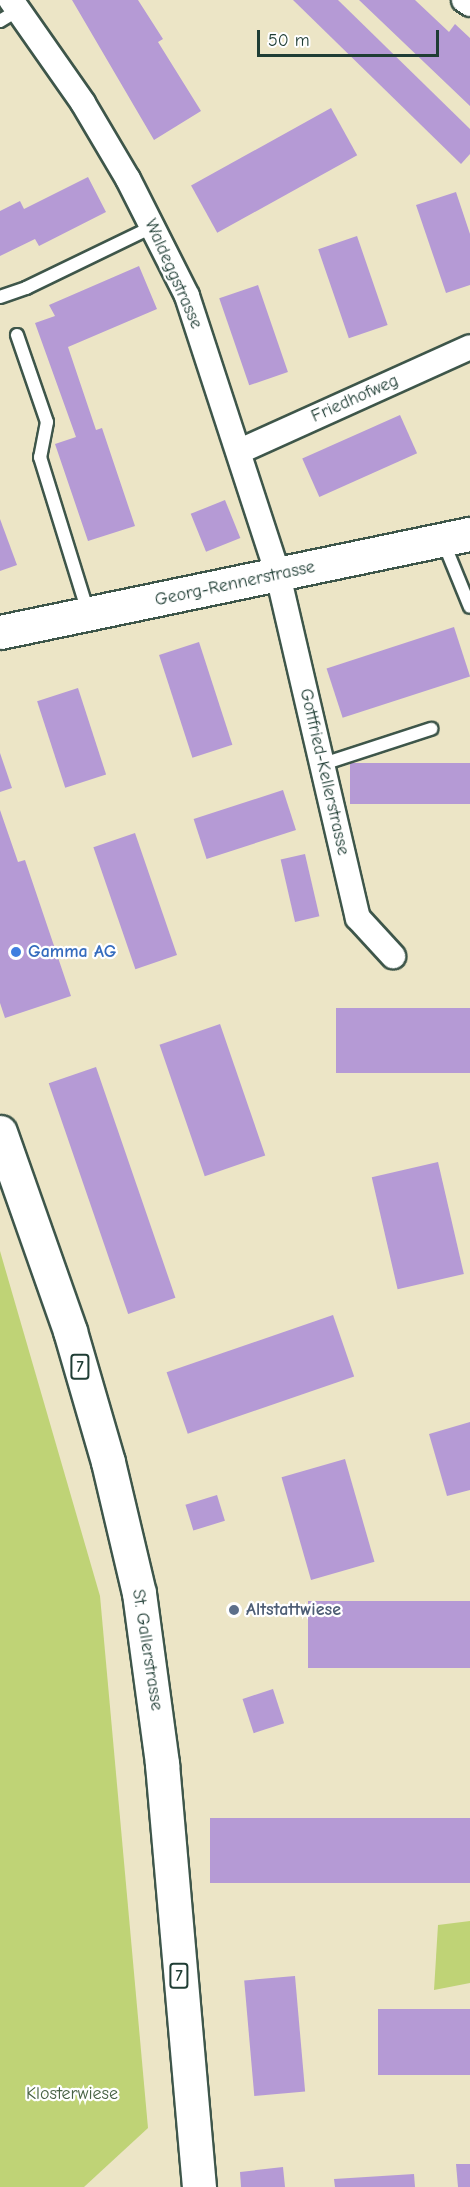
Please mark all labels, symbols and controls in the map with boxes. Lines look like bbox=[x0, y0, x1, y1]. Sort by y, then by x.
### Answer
scale bar bbox=[260, 18, 442, 56]
text: 50 m bbox=[268, 30, 310, 51]
street label: Waldeggstrasse bbox=[139, 216, 207, 332]
street label: Friedhofweg bbox=[308, 370, 402, 428]
street label: Georg-Rennerstrasse bbox=[153, 556, 317, 612]
street label: Gottfried-Kellerstrasse bbox=[294, 687, 354, 857]
place label: Gamma AG bbox=[28, 941, 116, 963]
marker: Gamma AG bbox=[9, 945, 23, 959]
road number: 7 bbox=[70, 1354, 90, 1380]
street label: St. Gallerstrasse bbox=[127, 1588, 167, 1712]
place label: Altstattwiese bbox=[246, 1599, 341, 1621]
marker: Altstattwiese bbox=[227, 1603, 241, 1617]
road number: 7 bbox=[168, 1963, 190, 1989]
park label: Klosterwiese bbox=[26, 2083, 118, 2105]

